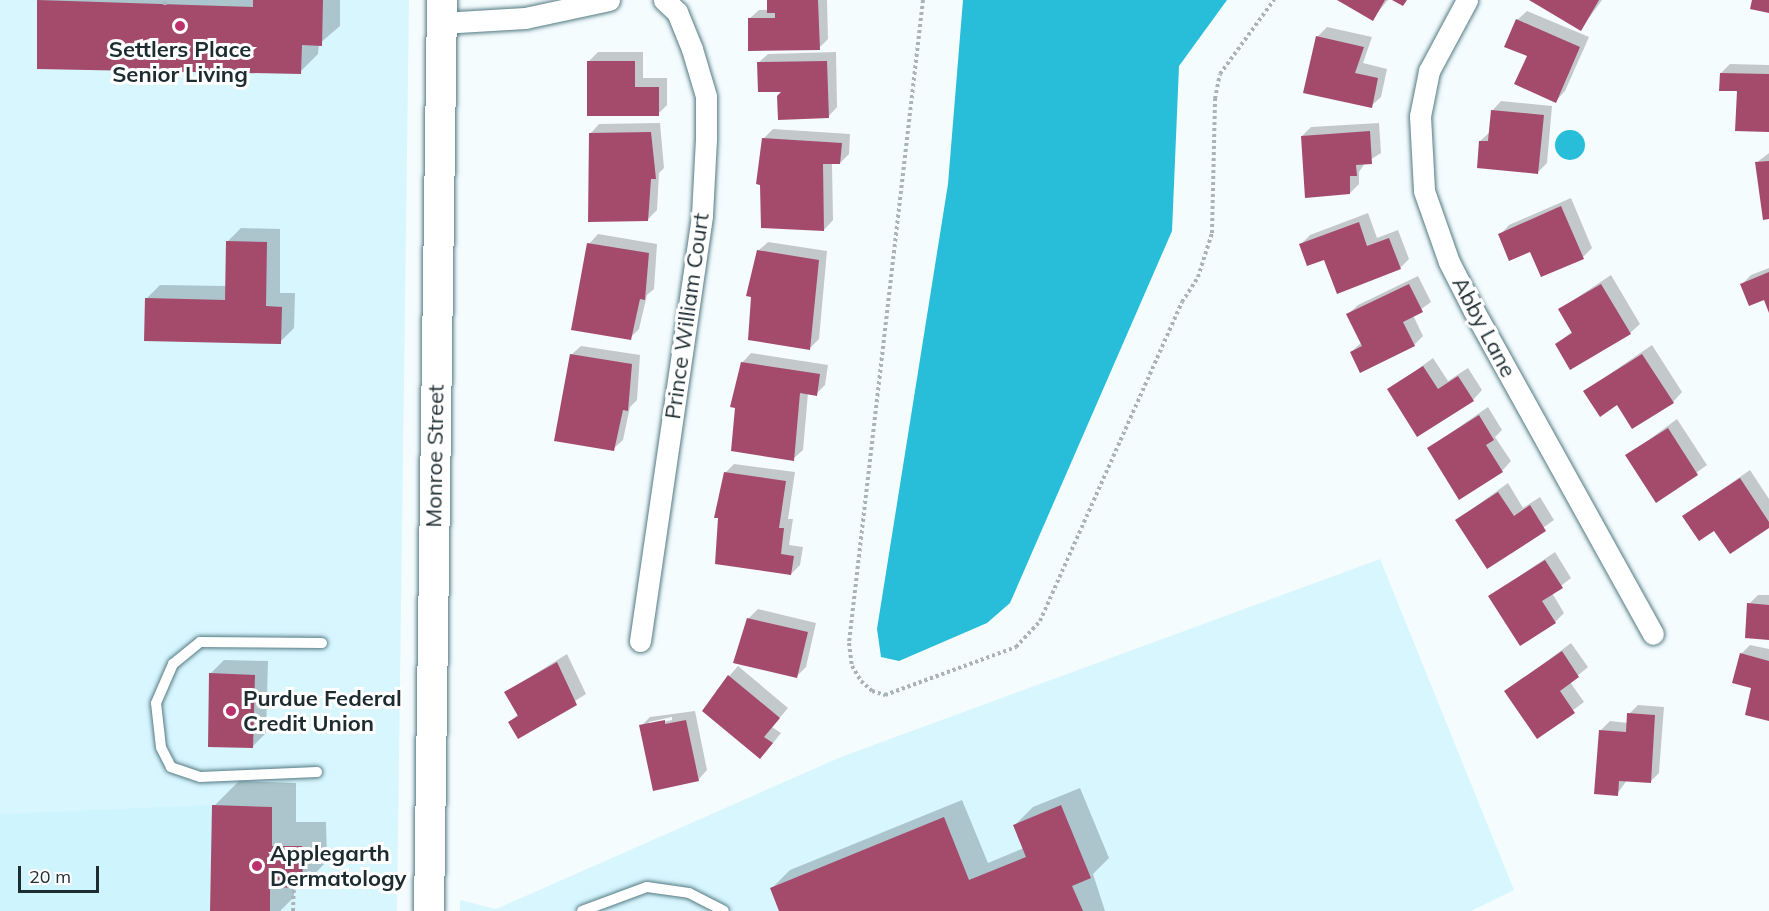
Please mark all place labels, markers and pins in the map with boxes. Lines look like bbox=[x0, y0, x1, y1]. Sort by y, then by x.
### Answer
marker: Settlers Place Senior Living bbox=[173, 19, 187, 33]
place label: Settlers Place Senior Living bbox=[109, 36, 251, 88]
place label: Purdue Federal Credit Union bbox=[243, 685, 402, 736]
marker: Purdue Federal Credit Union bbox=[224, 704, 238, 718]
place label: Applegarth Dermatology bbox=[270, 840, 407, 891]
marker: Applegarth Dermatology bbox=[248, 857, 266, 875]

